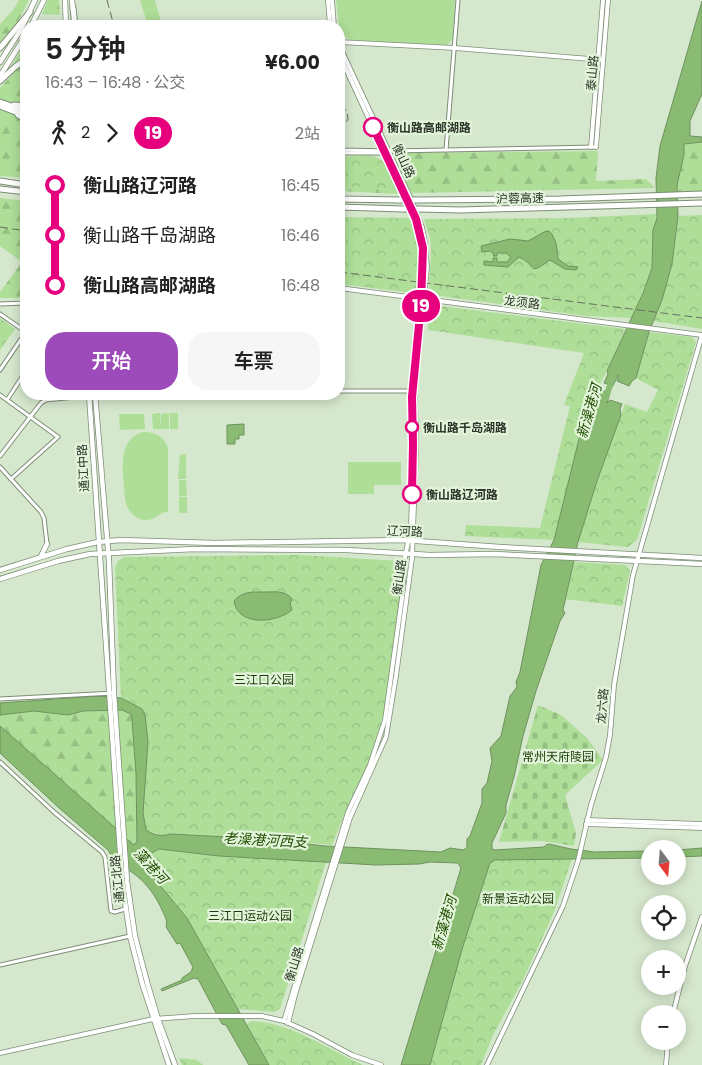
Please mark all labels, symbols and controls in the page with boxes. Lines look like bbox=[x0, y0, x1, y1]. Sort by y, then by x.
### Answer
text: 5 分钟 bbox=[45, 30, 126, 69]
text: ¥6.00 bbox=[265, 49, 320, 76]
street label: 泰山路 bbox=[582, 54, 602, 92]
text: 16:43 – 16:48 · 公交 bbox=[45, 71, 185, 94]
marker: 衡山路高邮湖路 bbox=[363, 117, 383, 137]
icon: walk bbox=[45, 119, 73, 147]
icon: forward bbox=[98, 119, 126, 147]
place label: 衡山路高邮湖路 bbox=[387, 119, 471, 136]
text: 19 bbox=[144, 120, 162, 145]
text: 2 bbox=[81, 121, 90, 144]
text: 2站 bbox=[295, 122, 320, 145]
street label: 衡山路 bbox=[389, 141, 419, 181]
text: 衡山路辽河路 bbox=[83, 172, 197, 199]
text: 16:45 bbox=[281, 174, 320, 197]
street label: 沪蓉高速 bbox=[496, 189, 544, 207]
text: 衡山路千岛湖路 bbox=[83, 222, 216, 249]
text: 16:46 bbox=[281, 224, 320, 247]
text: 衡山路高邮湖路 bbox=[83, 272, 216, 299]
text: 16:48 bbox=[281, 274, 320, 297]
line badge: 19 bbox=[398, 290, 444, 322]
street label: 龙须路 bbox=[503, 291, 541, 313]
text: 19 bbox=[412, 293, 430, 318]
button: 开始 bbox=[45, 332, 178, 390]
button: 车票 bbox=[188, 332, 320, 390]
water label: 新澡港河 bbox=[572, 378, 607, 441]
place label: 衡山路千岛湖路 bbox=[423, 419, 507, 436]
marker: 衡山路千岛湖路 bbox=[405, 420, 419, 434]
street label: 通江中路 bbox=[73, 444, 93, 492]
marker: 衡山路辽河路 bbox=[402, 484, 422, 504]
place label: 衡山路辽河路 bbox=[426, 486, 498, 503]
street label: 辽河路 bbox=[387, 522, 423, 540]
street label: 衡山路 bbox=[388, 558, 410, 596]
park label: 三江口公园 bbox=[234, 671, 294, 688]
street label: 龙六路 bbox=[592, 687, 612, 725]
park label: 常州天府陵园 bbox=[522, 748, 594, 765]
water label: 老澡港河西支 bbox=[223, 828, 309, 852]
north arrow bbox=[641, 840, 686, 885]
map controls bbox=[641, 840, 686, 1050]
water label: 藻港河 bbox=[130, 844, 174, 891]
street label: 通江北路 bbox=[106, 854, 128, 904]
water label: 新藻港河 bbox=[427, 890, 462, 953]
park label: 新景运动公园 bbox=[482, 890, 554, 907]
button: locate bbox=[641, 895, 686, 940]
park label: 三江口运动公园 bbox=[208, 907, 292, 924]
street label: 衡山路 bbox=[281, 944, 307, 984]
button: + bbox=[641, 950, 686, 995]
button: − bbox=[641, 1005, 686, 1050]

